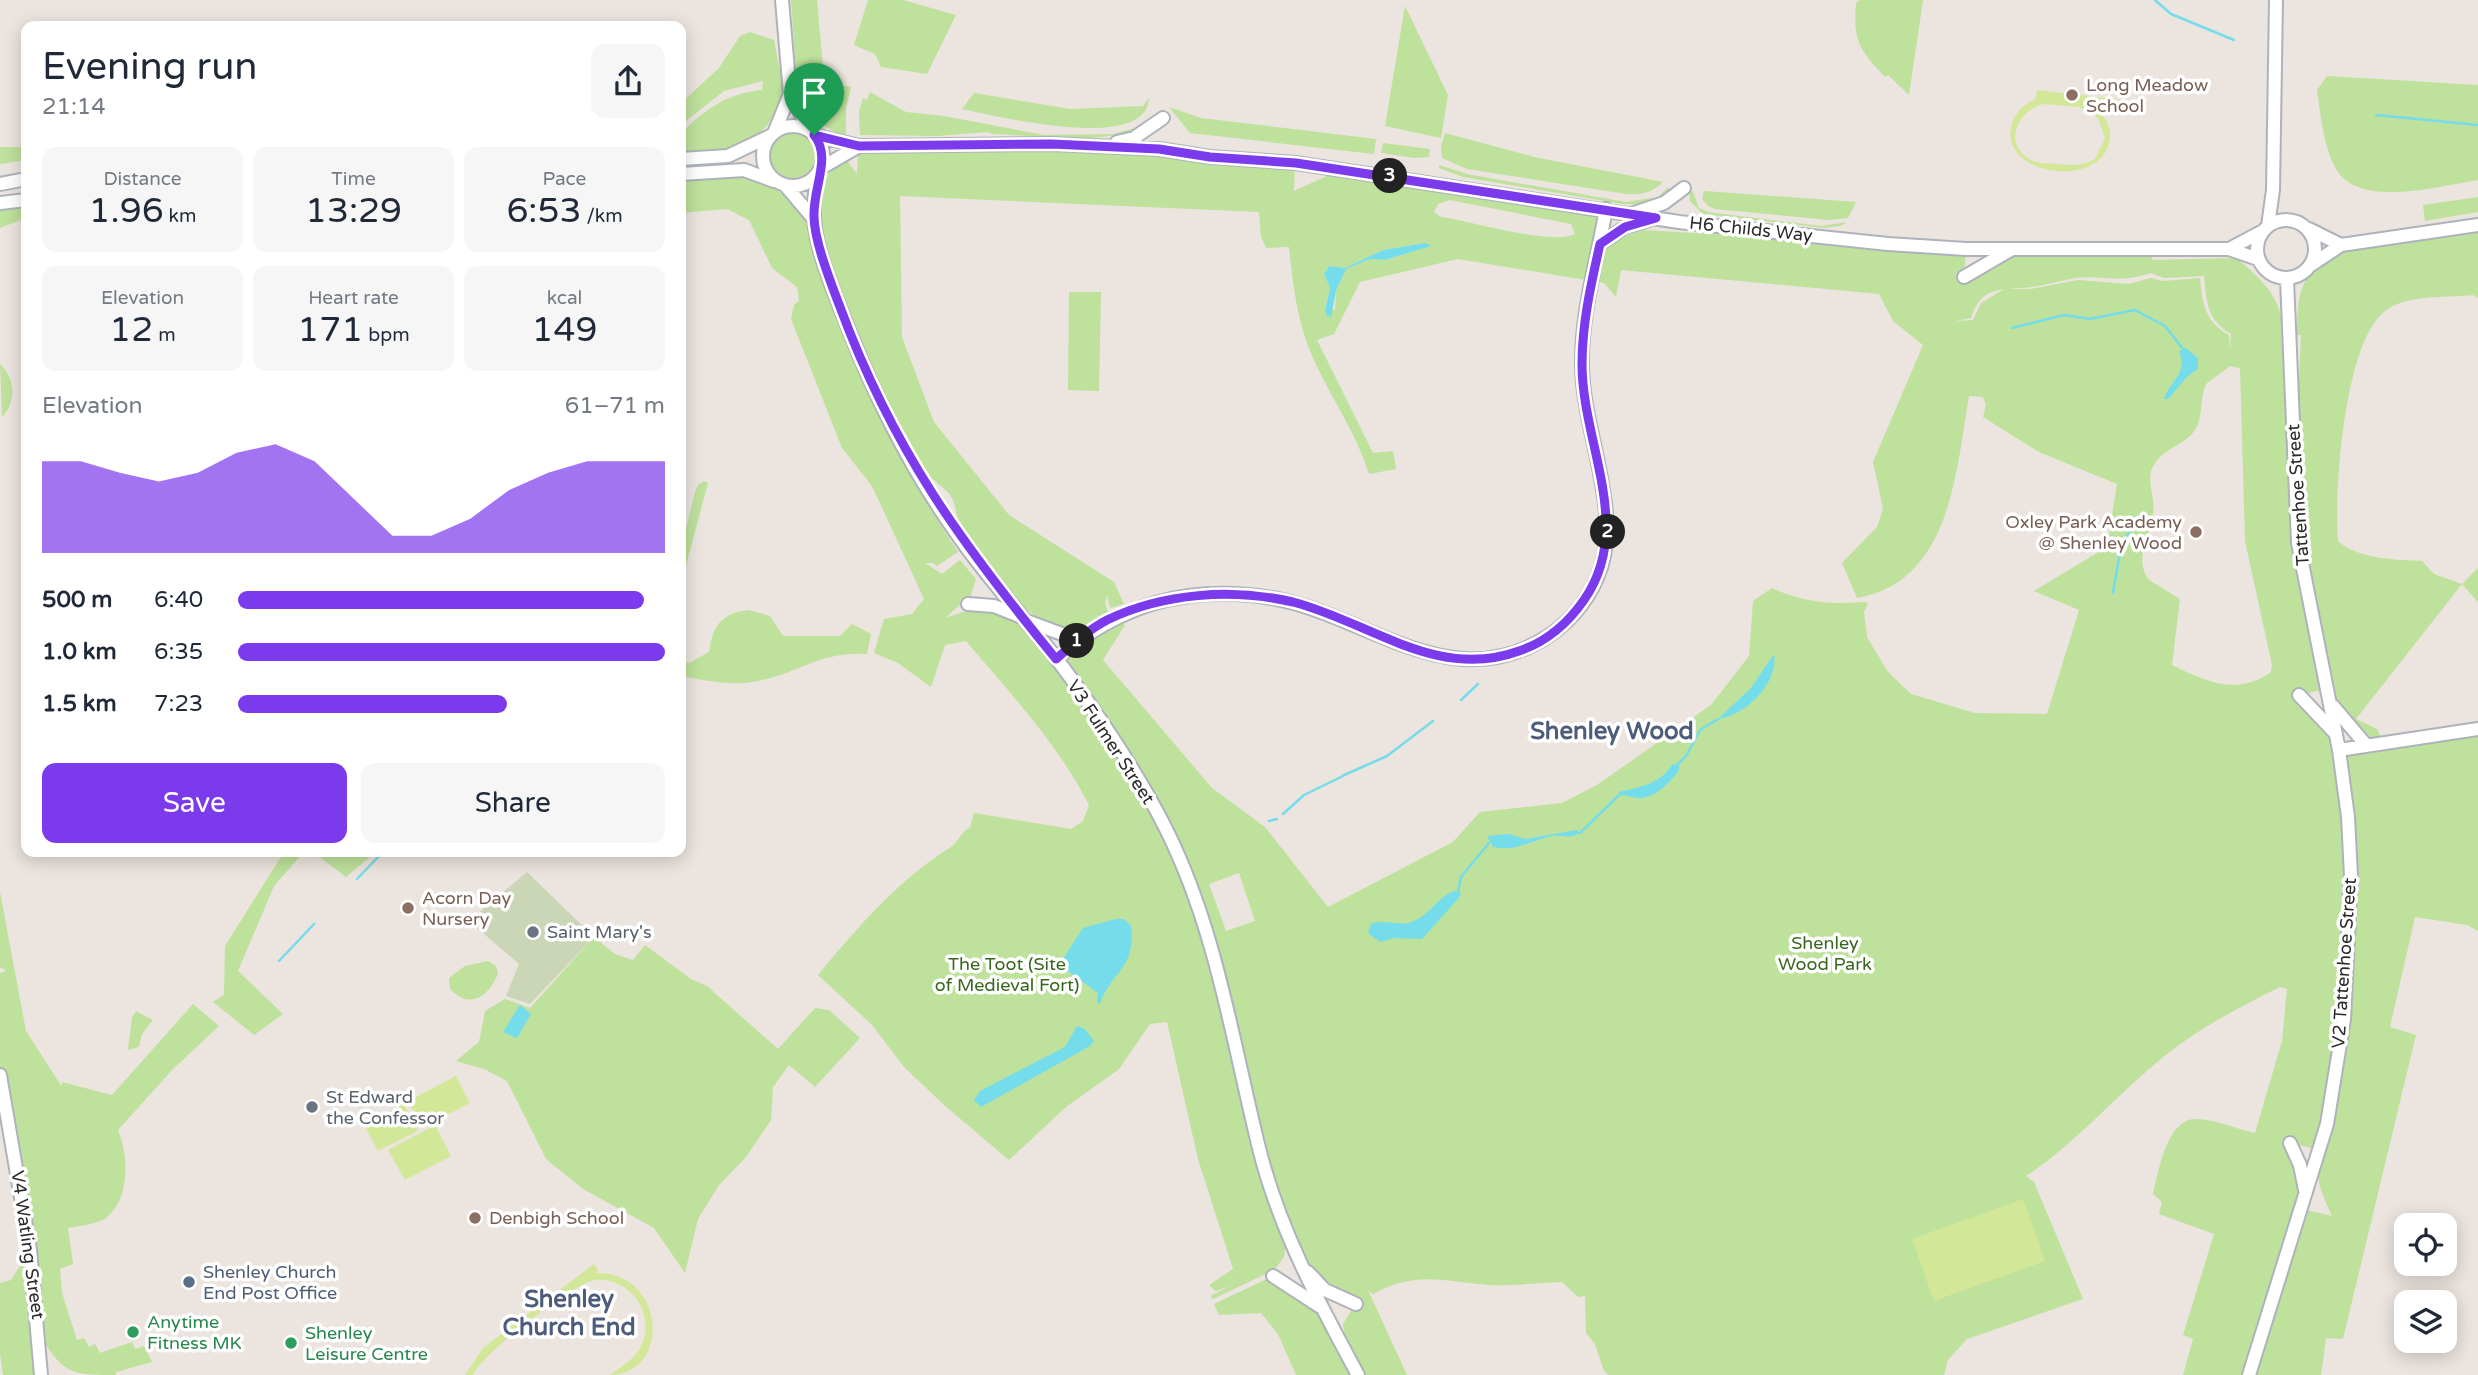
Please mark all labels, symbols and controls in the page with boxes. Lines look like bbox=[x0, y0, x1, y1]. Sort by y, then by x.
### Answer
text: Evening run bbox=[42, 44, 257, 90]
button: share bbox=[591, 44, 665, 118]
pin bbox=[784, 63, 844, 135]
icon: arrive bbox=[795, 74, 833, 112]
place label: Long Meadow School bbox=[2086, 74, 2208, 117]
marker: Long Meadow School bbox=[2064, 87, 2080, 103]
text: 21:14 bbox=[42, 93, 106, 121]
pin: 3 bbox=[1372, 158, 1408, 194]
text: 3 bbox=[1384, 164, 1395, 186]
text: Distance bbox=[103, 168, 182, 190]
text: Time bbox=[331, 168, 376, 190]
text: Pace bbox=[543, 168, 586, 190]
text: 1.96 bbox=[89, 190, 164, 232]
text: 13:29 bbox=[305, 190, 402, 232]
text: 6:53 bbox=[506, 190, 581, 232]
text: km bbox=[164, 205, 196, 227]
text: /km bbox=[581, 205, 623, 227]
street label: H6 Childs Way bbox=[1688, 212, 1814, 246]
text: Elevation bbox=[101, 287, 184, 309]
text: Heart rate bbox=[308, 287, 399, 309]
text: kcal bbox=[547, 287, 582, 309]
text: 12 bbox=[109, 309, 153, 351]
text: 171 bbox=[297, 309, 363, 351]
text: 149 bbox=[532, 309, 597, 351]
text: m bbox=[153, 324, 176, 346]
text: bpm bbox=[363, 324, 410, 346]
text: Elevation bbox=[42, 392, 143, 420]
text: 61–71 m bbox=[565, 392, 665, 420]
street label: Tattenhoe Street bbox=[2282, 423, 2314, 567]
place label: Oxley Park Academy @ Shenley Wood bbox=[2005, 511, 2182, 554]
pin: 2 bbox=[1590, 514, 1626, 550]
text: 2 bbox=[1602, 520, 1613, 542]
marker: Oxley Park Academy @ Shenley Wood bbox=[2188, 524, 2204, 540]
text: 500 m bbox=[42, 586, 112, 614]
text: 6:40 bbox=[154, 586, 203, 614]
pin: 1 bbox=[1060, 624, 1094, 658]
text: 1 bbox=[1071, 629, 1082, 651]
text: 1.0 km bbox=[42, 638, 117, 666]
text: 6:35 bbox=[154, 638, 203, 666]
street label: V3 Fulmer Street bbox=[1063, 676, 1159, 808]
text: 1.5 km bbox=[42, 690, 117, 718]
text: 7:23 bbox=[154, 690, 203, 718]
district label: Shenley Wood bbox=[1530, 717, 1694, 746]
button: Save bbox=[42, 763, 347, 843]
button: Share bbox=[361, 763, 665, 843]
street label: V2 Tattenhoe Street bbox=[2327, 877, 2361, 1049]
place label: Acorn Day Nursery bbox=[422, 887, 512, 930]
marker: Acorn Day Nursery bbox=[400, 900, 416, 916]
place label: Saint Mary's bbox=[547, 921, 652, 943]
marker: Saint Mary's bbox=[525, 924, 541, 940]
park label: Shenley Wood Park bbox=[1778, 932, 1872, 975]
park label: The Toot (Site of Medieval Fort) bbox=[935, 953, 1079, 996]
place label: St Edward the Confessor bbox=[326, 1086, 444, 1129]
marker: St Edward the Confessor bbox=[304, 1099, 320, 1115]
street label: V4 Watling Street bbox=[7, 1169, 49, 1321]
place label: Denbigh School bbox=[489, 1207, 624, 1229]
marker: Denbigh School bbox=[467, 1210, 483, 1226]
map controls bbox=[2394, 1213, 2457, 1353]
button: locate bbox=[2394, 1213, 2457, 1276]
place label: Shenley Church End Post Office bbox=[203, 1261, 337, 1304]
marker: Shenley Church End Post Office bbox=[181, 1274, 197, 1290]
district label: Shenley Church End bbox=[502, 1285, 636, 1342]
button: layers bbox=[2394, 1290, 2457, 1353]
place label: Anytime Fitness MK bbox=[147, 1311, 242, 1354]
place label: Shenley Leisure Centre bbox=[305, 1322, 428, 1365]
marker: Anytime Fitness MK bbox=[125, 1324, 141, 1340]
marker: Shenley Leisure Centre bbox=[283, 1335, 299, 1351]

